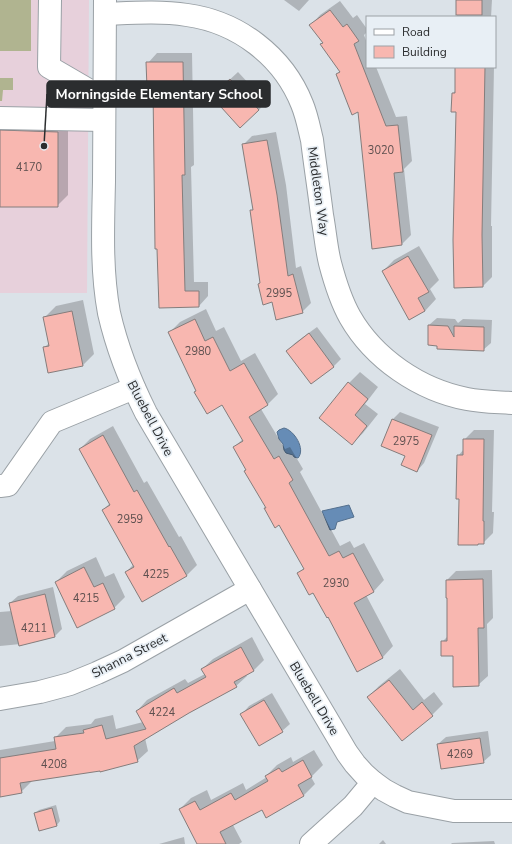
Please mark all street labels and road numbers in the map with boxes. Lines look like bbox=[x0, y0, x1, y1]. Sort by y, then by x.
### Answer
street label: Middleton Way bbox=[303, 146, 333, 237]
street label: Bluebell Drive bbox=[123, 378, 178, 459]
street label: Shanna Street bbox=[89, 629, 171, 683]
street label: Bluebell Drive bbox=[285, 658, 343, 739]

